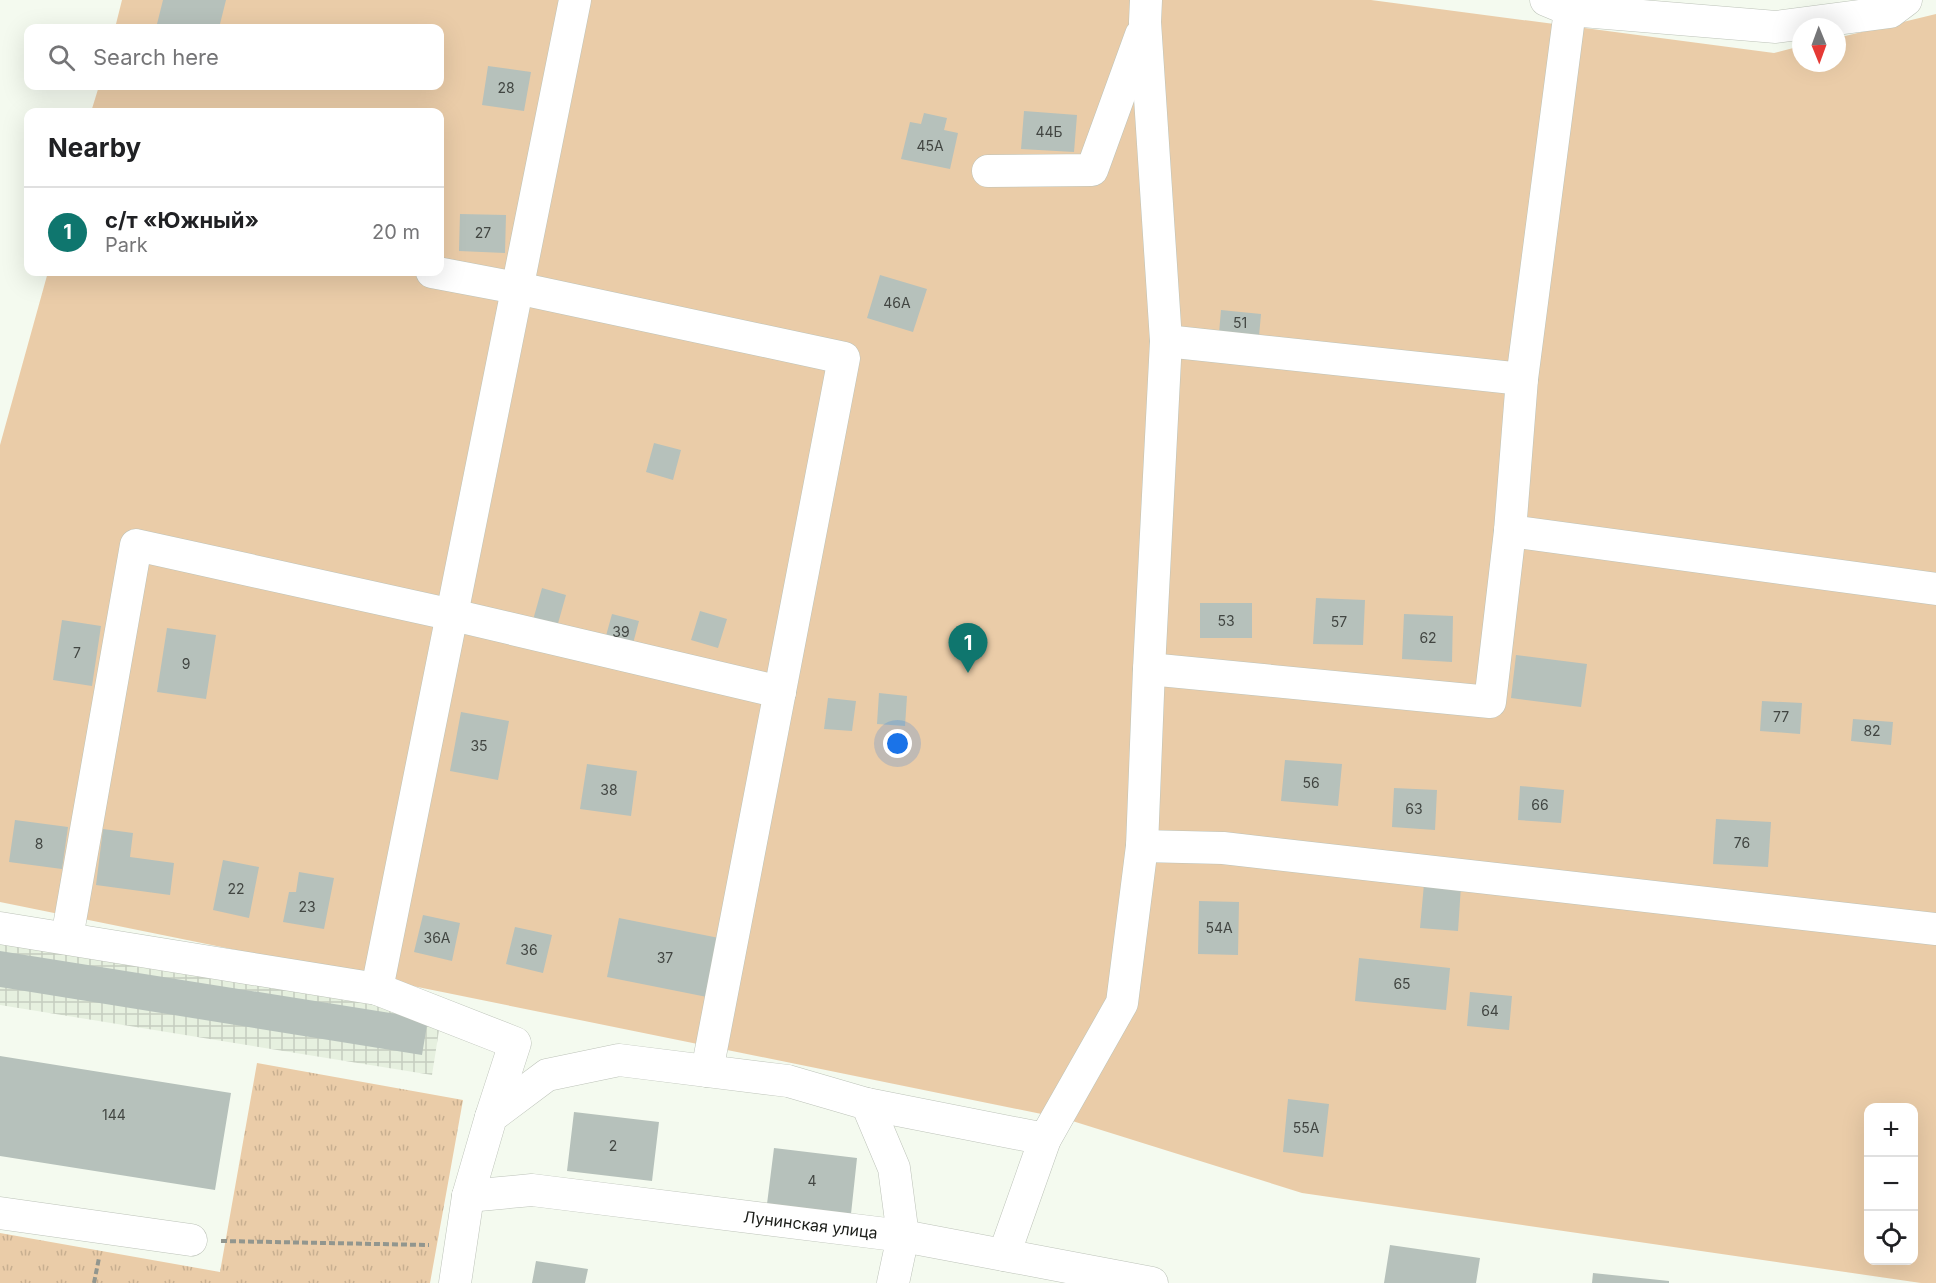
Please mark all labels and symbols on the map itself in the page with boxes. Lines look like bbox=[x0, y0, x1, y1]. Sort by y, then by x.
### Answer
north arrow bbox=[1792, 18, 1846, 72]
house number: 28 bbox=[497, 79, 515, 96]
house number: 44Б bbox=[1035, 123, 1063, 140]
house number: 45А bbox=[916, 137, 944, 154]
house number: 27 bbox=[475, 224, 491, 241]
house number: 46А bbox=[883, 294, 911, 311]
house number: 51 bbox=[1233, 314, 1247, 331]
house number: 53 bbox=[1217, 612, 1235, 629]
house number: 57 bbox=[1331, 613, 1347, 630]
house number: 39 bbox=[612, 623, 630, 640]
pin: 1 bbox=[948, 624, 988, 673]
house number: 62 bbox=[1419, 629, 1437, 646]
house number: 7 bbox=[73, 644, 81, 661]
house number: 9 bbox=[182, 655, 190, 672]
house number: 77 bbox=[1773, 708, 1789, 725]
house number: 82 bbox=[1863, 722, 1881, 739]
your location bbox=[883, 729, 912, 758]
house number: 35 bbox=[470, 737, 488, 754]
house number: 56 bbox=[1302, 774, 1320, 791]
house number: 38 bbox=[600, 781, 618, 798]
house number: 66 bbox=[1531, 796, 1549, 813]
house number: 63 bbox=[1405, 800, 1423, 817]
house number: 76 bbox=[1734, 834, 1750, 851]
house number: 8 bbox=[35, 835, 43, 852]
house number: 22 bbox=[227, 880, 245, 897]
house number: 23 bbox=[298, 898, 316, 915]
house number: 54А bbox=[1205, 919, 1233, 936]
house number: 36А bbox=[424, 929, 451, 946]
house number: 36 bbox=[520, 941, 538, 958]
house number: 37 bbox=[657, 949, 673, 966]
house number: 65 bbox=[1393, 975, 1411, 992]
house number: 64 bbox=[1481, 1002, 1499, 1019]
house number: 144 bbox=[102, 1106, 126, 1123]
house number: 55А bbox=[1293, 1119, 1320, 1136]
house number: 2 bbox=[609, 1137, 617, 1154]
house number: 4 bbox=[807, 1172, 817, 1189]
street label: Лунинская улица bbox=[742, 1206, 879, 1243]

